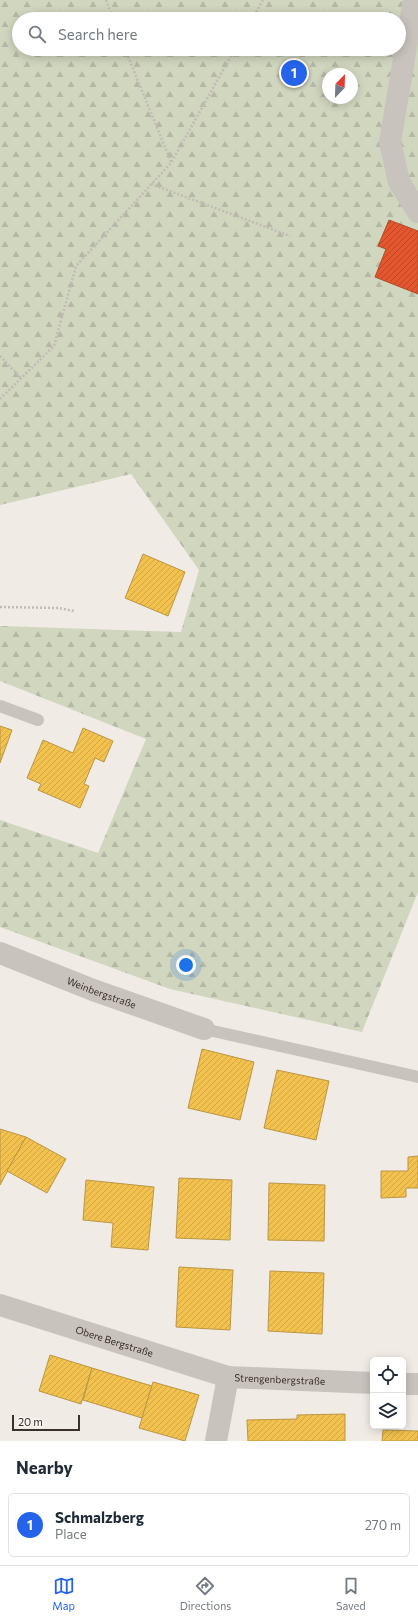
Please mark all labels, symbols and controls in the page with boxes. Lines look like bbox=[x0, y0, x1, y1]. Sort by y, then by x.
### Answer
search box bbox=[12, 12, 406, 56]
icon: search bbox=[26, 23, 48, 45]
text: Search here bbox=[58, 25, 137, 43]
pin: 1 bbox=[281, 58, 307, 88]
north arrow bbox=[322, 68, 358, 104]
your location bbox=[176, 955, 196, 975]
street label: Weinbergstraße bbox=[65, 974, 138, 1011]
street label: Obere Bergstraße bbox=[74, 1323, 155, 1359]
map controls bbox=[370, 1357, 406, 1429]
button: locate bbox=[370, 1357, 406, 1393]
street label: Strengenbergstraße bbox=[234, 1371, 325, 1387]
button: layers bbox=[370, 1393, 406, 1429]
scale bar bbox=[12, 1413, 80, 1432]
text: 20 m bbox=[18, 1415, 43, 1428]
text: Nearby bbox=[16, 1457, 73, 1478]
text: Schmalzberg bbox=[55, 1508, 144, 1526]
text: 1 bbox=[27, 1517, 33, 1533]
text: 270 m bbox=[365, 1517, 401, 1533]
text: Place bbox=[55, 1526, 87, 1542]
tab: Map bbox=[52, 1575, 75, 1612]
tab: Directions bbox=[180, 1575, 231, 1612]
tab: Saved bbox=[336, 1575, 366, 1612]

